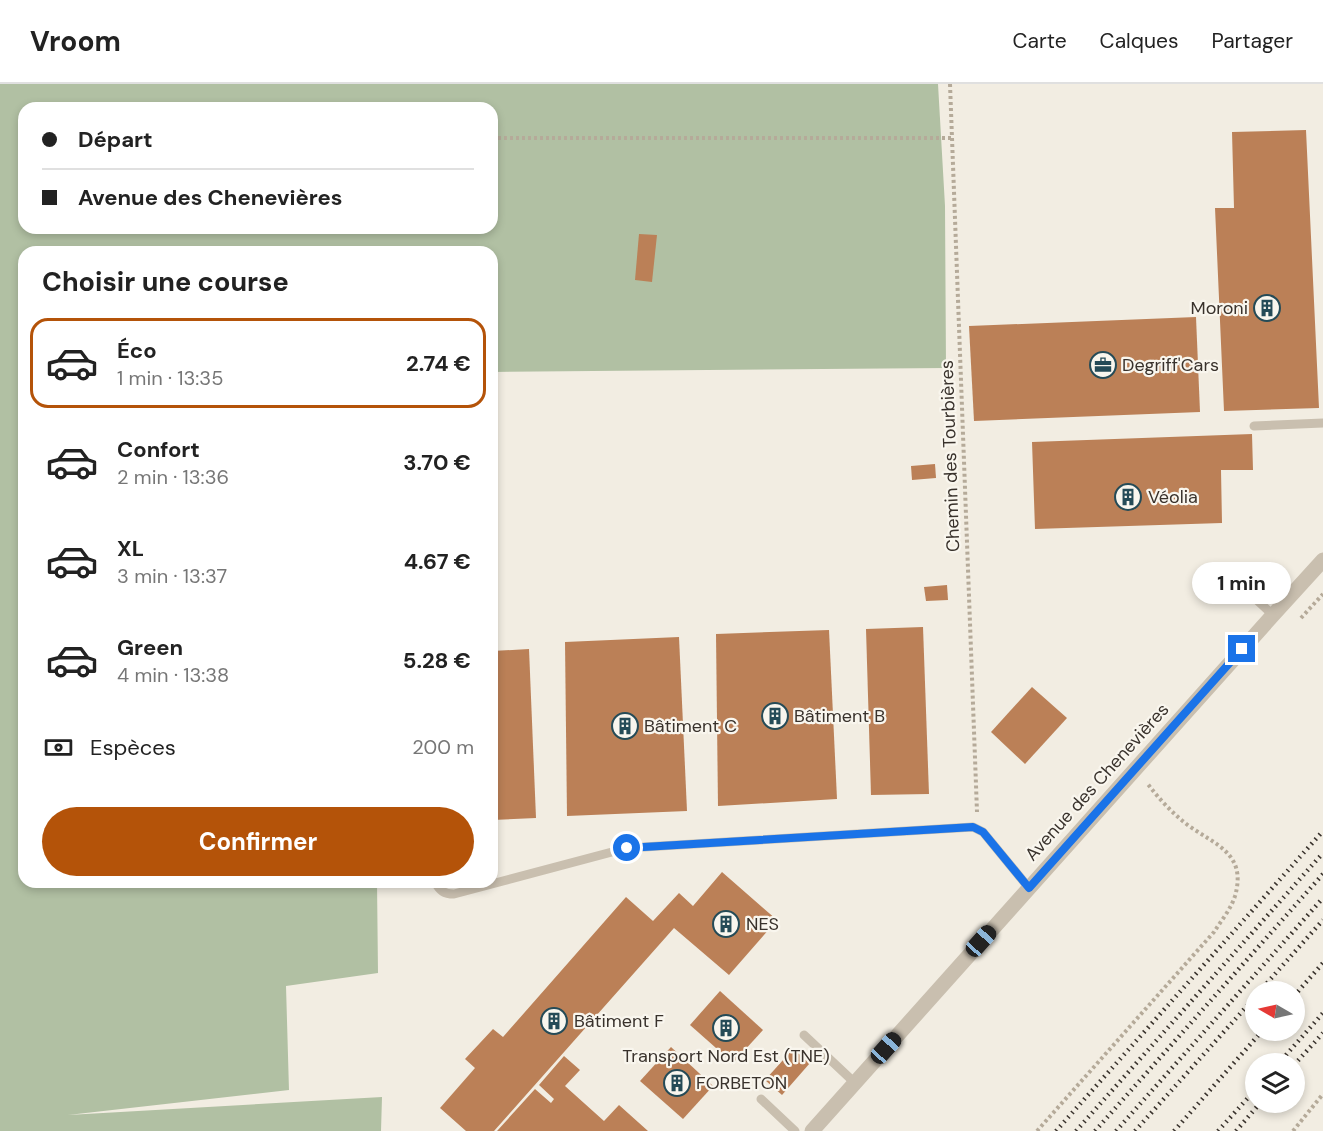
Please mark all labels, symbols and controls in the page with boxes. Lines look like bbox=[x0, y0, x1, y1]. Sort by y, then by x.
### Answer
text: Vroom bbox=[30, 23, 121, 60]
text: Carte bbox=[1012, 27, 1067, 55]
text: Calques bbox=[1100, 27, 1178, 55]
text: Partager bbox=[1211, 27, 1293, 55]
text: Départ bbox=[78, 125, 153, 154]
text: Avenue des Chenevières bbox=[78, 183, 343, 212]
text: Choisir une course bbox=[42, 264, 289, 299]
building icon: Moroni bbox=[1252, 293, 1282, 323]
place label: Moroni bbox=[1191, 296, 1248, 320]
icon: car bbox=[45, 336, 99, 390]
text: Éco bbox=[117, 336, 157, 365]
text: 2.74 € bbox=[406, 349, 471, 378]
office icon: Degriff'Cars bbox=[1088, 350, 1118, 380]
place label: Degriff'Cars bbox=[1122, 353, 1219, 377]
street label: Chemin des Tourbières bbox=[935, 360, 965, 552]
text: 1 min · 13:35 bbox=[117, 365, 223, 391]
icon: car bbox=[45, 435, 99, 489]
text: Confort bbox=[117, 435, 200, 464]
text: 3.70 € bbox=[403, 448, 471, 477]
text: 2 min · 13:36 bbox=[117, 464, 229, 490]
building icon: Véolia bbox=[1113, 482, 1143, 512]
place label: Véolia bbox=[1148, 485, 1198, 509]
icon: car bbox=[45, 534, 99, 588]
text: XL bbox=[117, 534, 144, 563]
text: 4.67 € bbox=[404, 547, 471, 576]
callout: 1 min bbox=[1192, 562, 1292, 604]
text: 3 min · 13:37 bbox=[117, 563, 227, 589]
text: 1 min bbox=[1217, 570, 1266, 596]
icon: car bbox=[45, 633, 99, 687]
text: Green bbox=[117, 633, 183, 662]
route end bbox=[1228, 635, 1255, 662]
text: 5.28 € bbox=[403, 646, 471, 675]
text: 4 min · 13:38 bbox=[117, 662, 229, 688]
street label: Avenue des Chenevières bbox=[1020, 698, 1174, 866]
building icon: Bâtiment B bbox=[760, 701, 790, 731]
place label: Bâtiment B bbox=[794, 704, 885, 728]
building icon: Bâtiment C bbox=[610, 711, 640, 741]
place label: Bâtiment C bbox=[644, 714, 737, 738]
icon: cash bbox=[42, 731, 75, 764]
text: Espèces bbox=[90, 733, 176, 762]
text: 200 m bbox=[412, 734, 474, 760]
button: Confirmer bbox=[42, 807, 474, 876]
route start bbox=[613, 834, 640, 861]
building icon: NES bbox=[711, 909, 741, 939]
place label: NES bbox=[746, 912, 779, 936]
car bbox=[962, 922, 1000, 960]
north arrow bbox=[1245, 981, 1305, 1041]
map controls bbox=[1245, 981, 1305, 1113]
building icon: Bâtiment F bbox=[539, 1006, 569, 1036]
place label: Bâtiment F bbox=[574, 1009, 664, 1033]
building icon: Transport Nord Est (TNE) bbox=[711, 1013, 741, 1043]
car bbox=[867, 1029, 905, 1067]
place label: Transport Nord Est (TNE) bbox=[622, 1044, 830, 1068]
button: layers bbox=[1245, 1053, 1305, 1113]
building icon: FORBETON bbox=[662, 1068, 692, 1098]
place label: FORBETON bbox=[696, 1071, 787, 1095]

